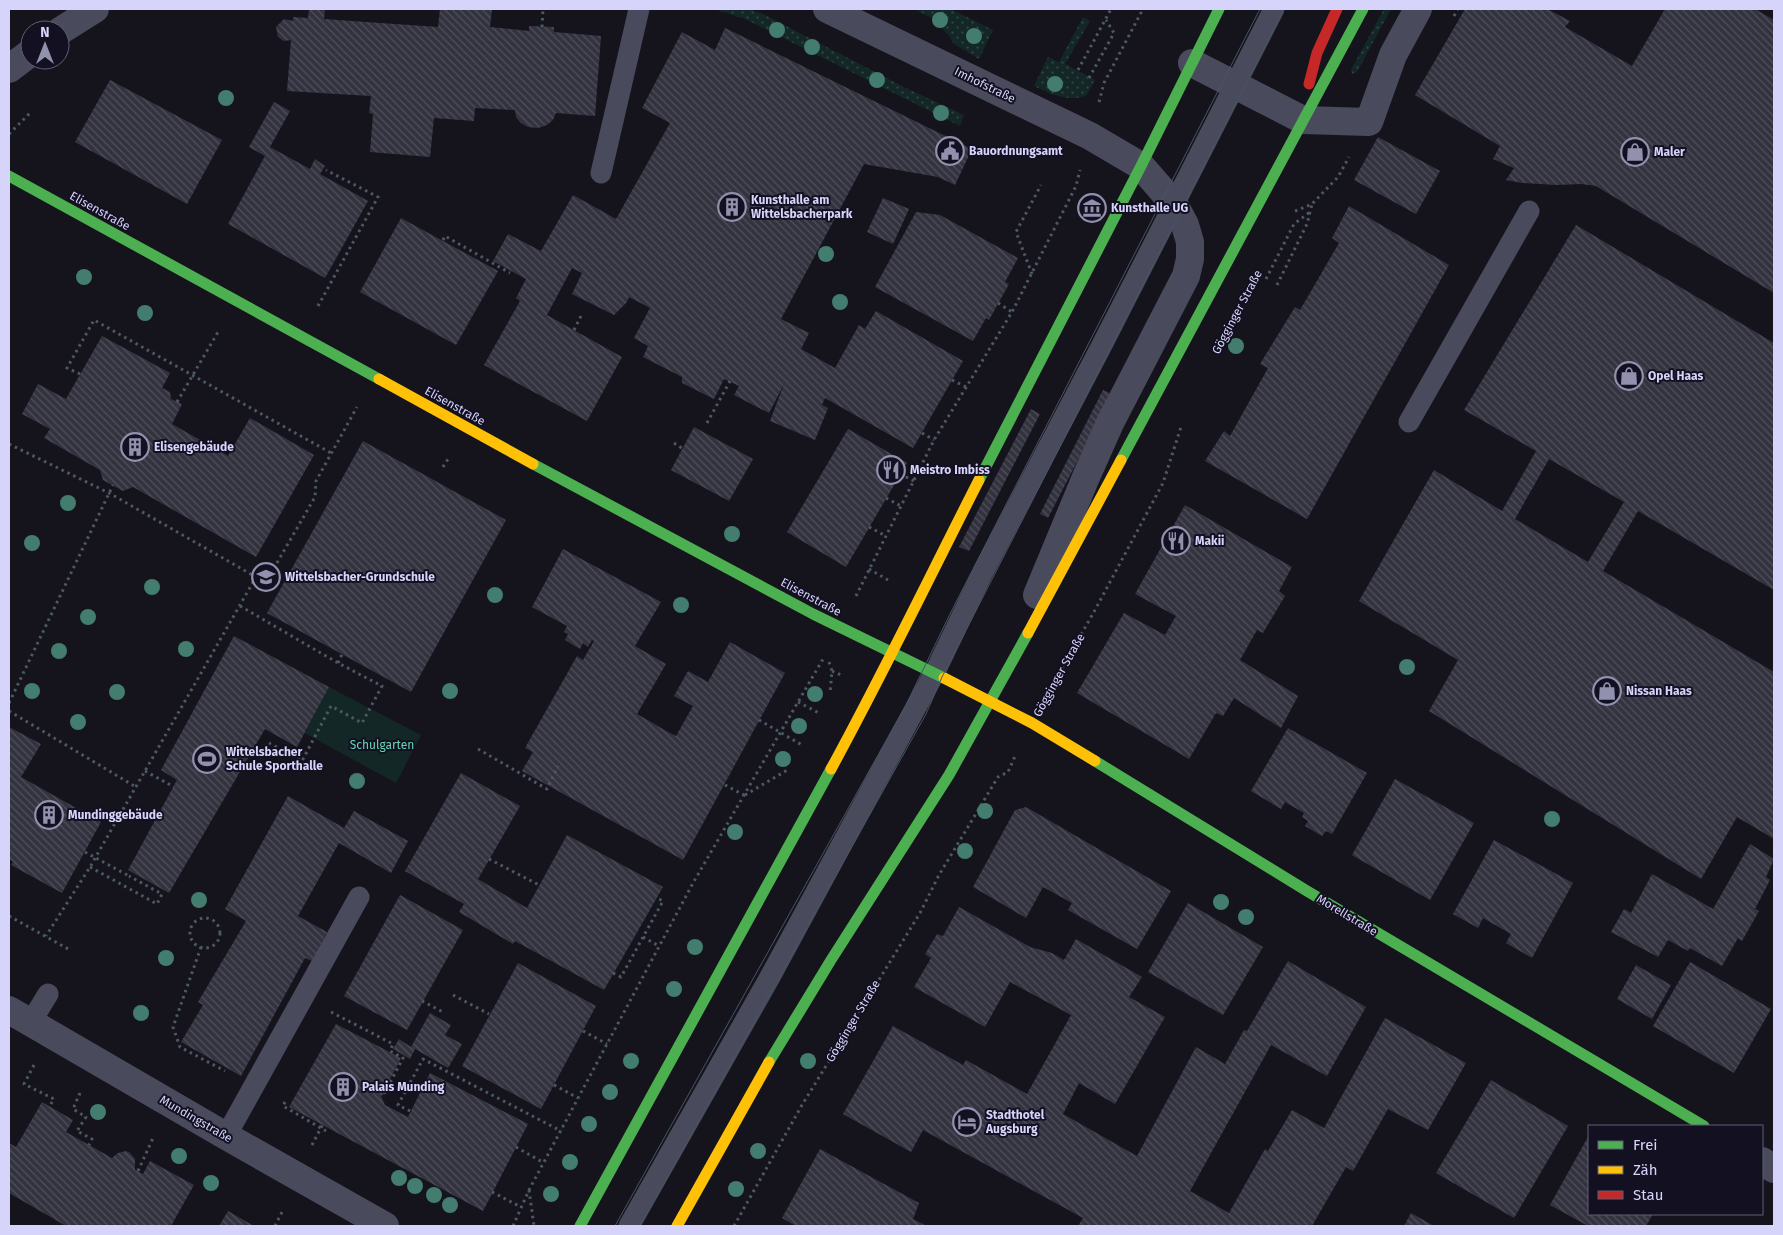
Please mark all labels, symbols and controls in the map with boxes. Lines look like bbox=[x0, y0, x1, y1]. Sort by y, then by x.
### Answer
north arrow bbox=[20, 20, 70, 70]
text: N bbox=[40, 24, 50, 41]
street label: Imhofstraße bbox=[952, 64, 1018, 106]
public building icon: Bauordnungsamt bbox=[935, 136, 965, 166]
shop icon: Maler bbox=[1620, 137, 1650, 167]
place label: Bauordnungsamt bbox=[969, 144, 1063, 158]
place label: Maler bbox=[1654, 145, 1685, 159]
street label: Elisenstraße bbox=[67, 189, 133, 233]
building icon: Kunsthalle am Wittelsbacherpark bbox=[717, 192, 747, 222]
place label: Kunsthalle am Wittelsbacherpark bbox=[751, 193, 853, 221]
museum icon: Kunsthalle UG bbox=[1077, 193, 1107, 223]
place label: Kunsthalle UG bbox=[1111, 201, 1188, 215]
street label: Gögginger Straße bbox=[1209, 268, 1265, 356]
shop icon: Opel Haas bbox=[1614, 361, 1644, 391]
place label: Opel Haas bbox=[1648, 369, 1703, 383]
street label: Elisenstraße bbox=[422, 384, 488, 428]
building icon: Elisengebäude bbox=[120, 432, 150, 462]
place label: Elisengebäude bbox=[154, 440, 234, 454]
restaurant icon: Meistro Imbiss bbox=[876, 455, 906, 485]
place label: Meistro Imbiss bbox=[910, 463, 990, 477]
restaurant icon: Makii bbox=[1161, 526, 1191, 556]
place label: Makii bbox=[1195, 534, 1224, 548]
school or university icon: Wittelsbacher-Grundschule bbox=[251, 562, 281, 592]
place label: Wittelsbacher-Grundschule bbox=[285, 570, 435, 584]
street label: Elisenstraße bbox=[778, 575, 844, 619]
street label: Gögginger Straße bbox=[1030, 631, 1088, 719]
shop icon: Nissan Haas bbox=[1592, 676, 1622, 706]
place label: Nissan Haas bbox=[1626, 684, 1692, 698]
park label: Schulgarten bbox=[350, 738, 414, 752]
sports icon: Wittelsbacher Schule Sporthalle bbox=[192, 744, 222, 774]
place label: Wittelsbacher Schule Sporthalle bbox=[226, 745, 323, 773]
building icon: Mundinggebäude bbox=[34, 800, 64, 830]
place label: Mundinggebäude bbox=[68, 808, 163, 822]
street label: Morellstraße bbox=[1314, 891, 1380, 939]
street label: Gögginger Straße bbox=[823, 977, 883, 1065]
building icon: Palais Munding bbox=[328, 1072, 358, 1102]
place label: Palais Munding bbox=[362, 1080, 445, 1094]
street label: Mundingstraße bbox=[157, 1093, 235, 1145]
hotel icon: Stadthotel Augsburg bbox=[952, 1107, 982, 1137]
place label: Stadthotel Augsburg bbox=[985, 1108, 1045, 1136]
legend bbox=[1588, 1125, 1763, 1215]
text: Frei bbox=[1633, 1136, 1658, 1154]
text: Zäh bbox=[1633, 1161, 1658, 1179]
text: Stau bbox=[1633, 1186, 1663, 1204]

